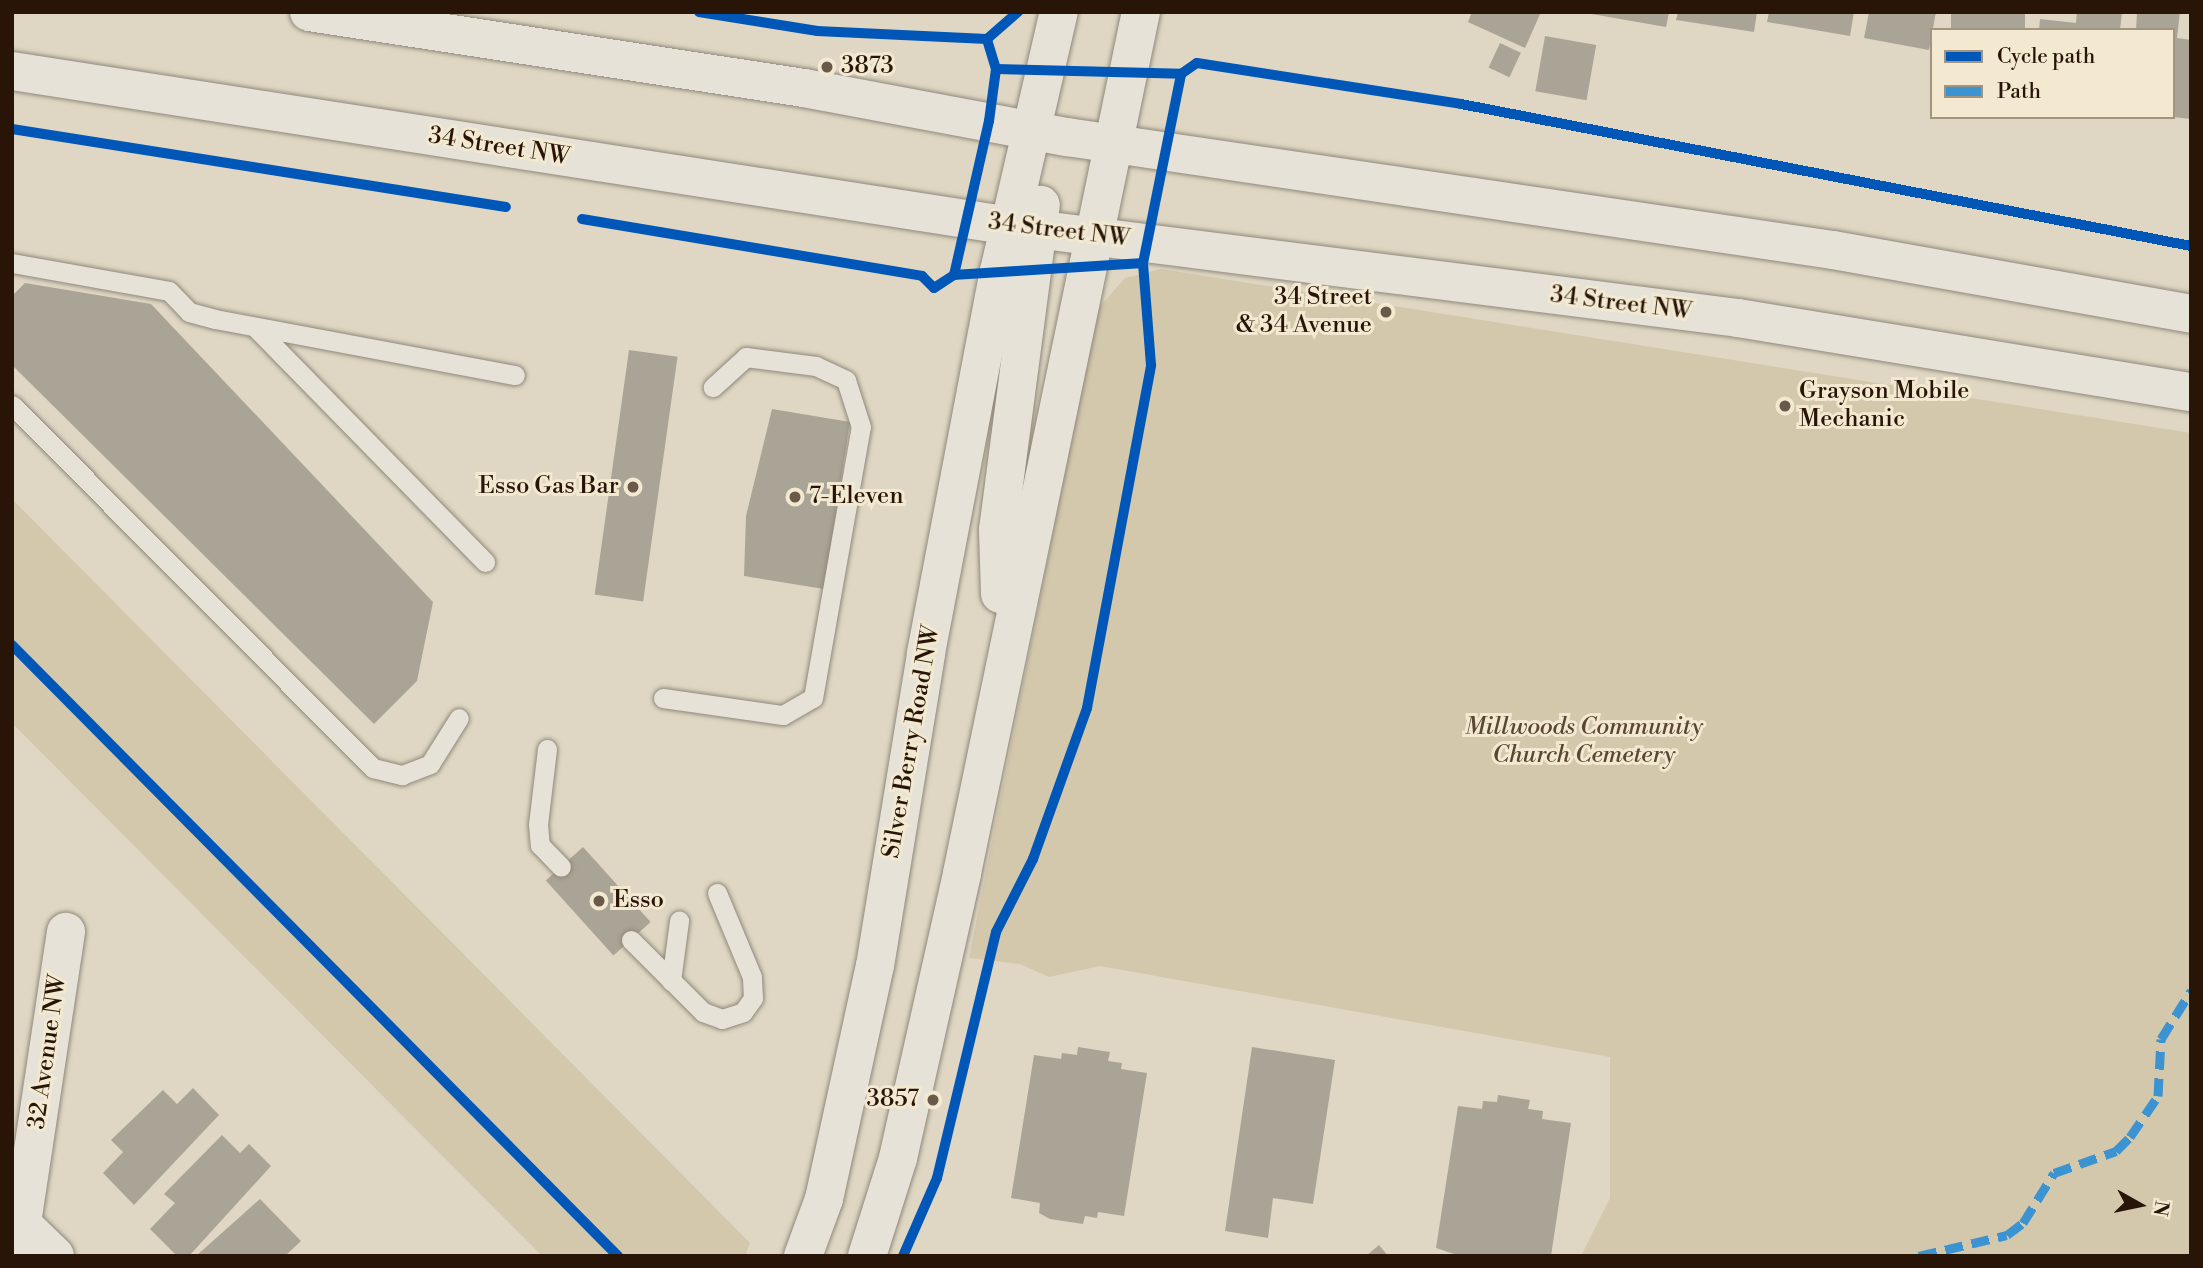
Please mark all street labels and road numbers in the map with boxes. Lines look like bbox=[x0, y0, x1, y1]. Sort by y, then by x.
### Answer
street label: 34 Street NW bbox=[426, 122, 572, 172]
street label: 34 Street NW bbox=[986, 208, 1132, 254]
street label: 34 Street NW bbox=[1548, 281, 1694, 327]
street label: Silver Berry Road NW bbox=[877, 623, 947, 861]
street label: 32 Avenue NW bbox=[23, 973, 73, 1131]

